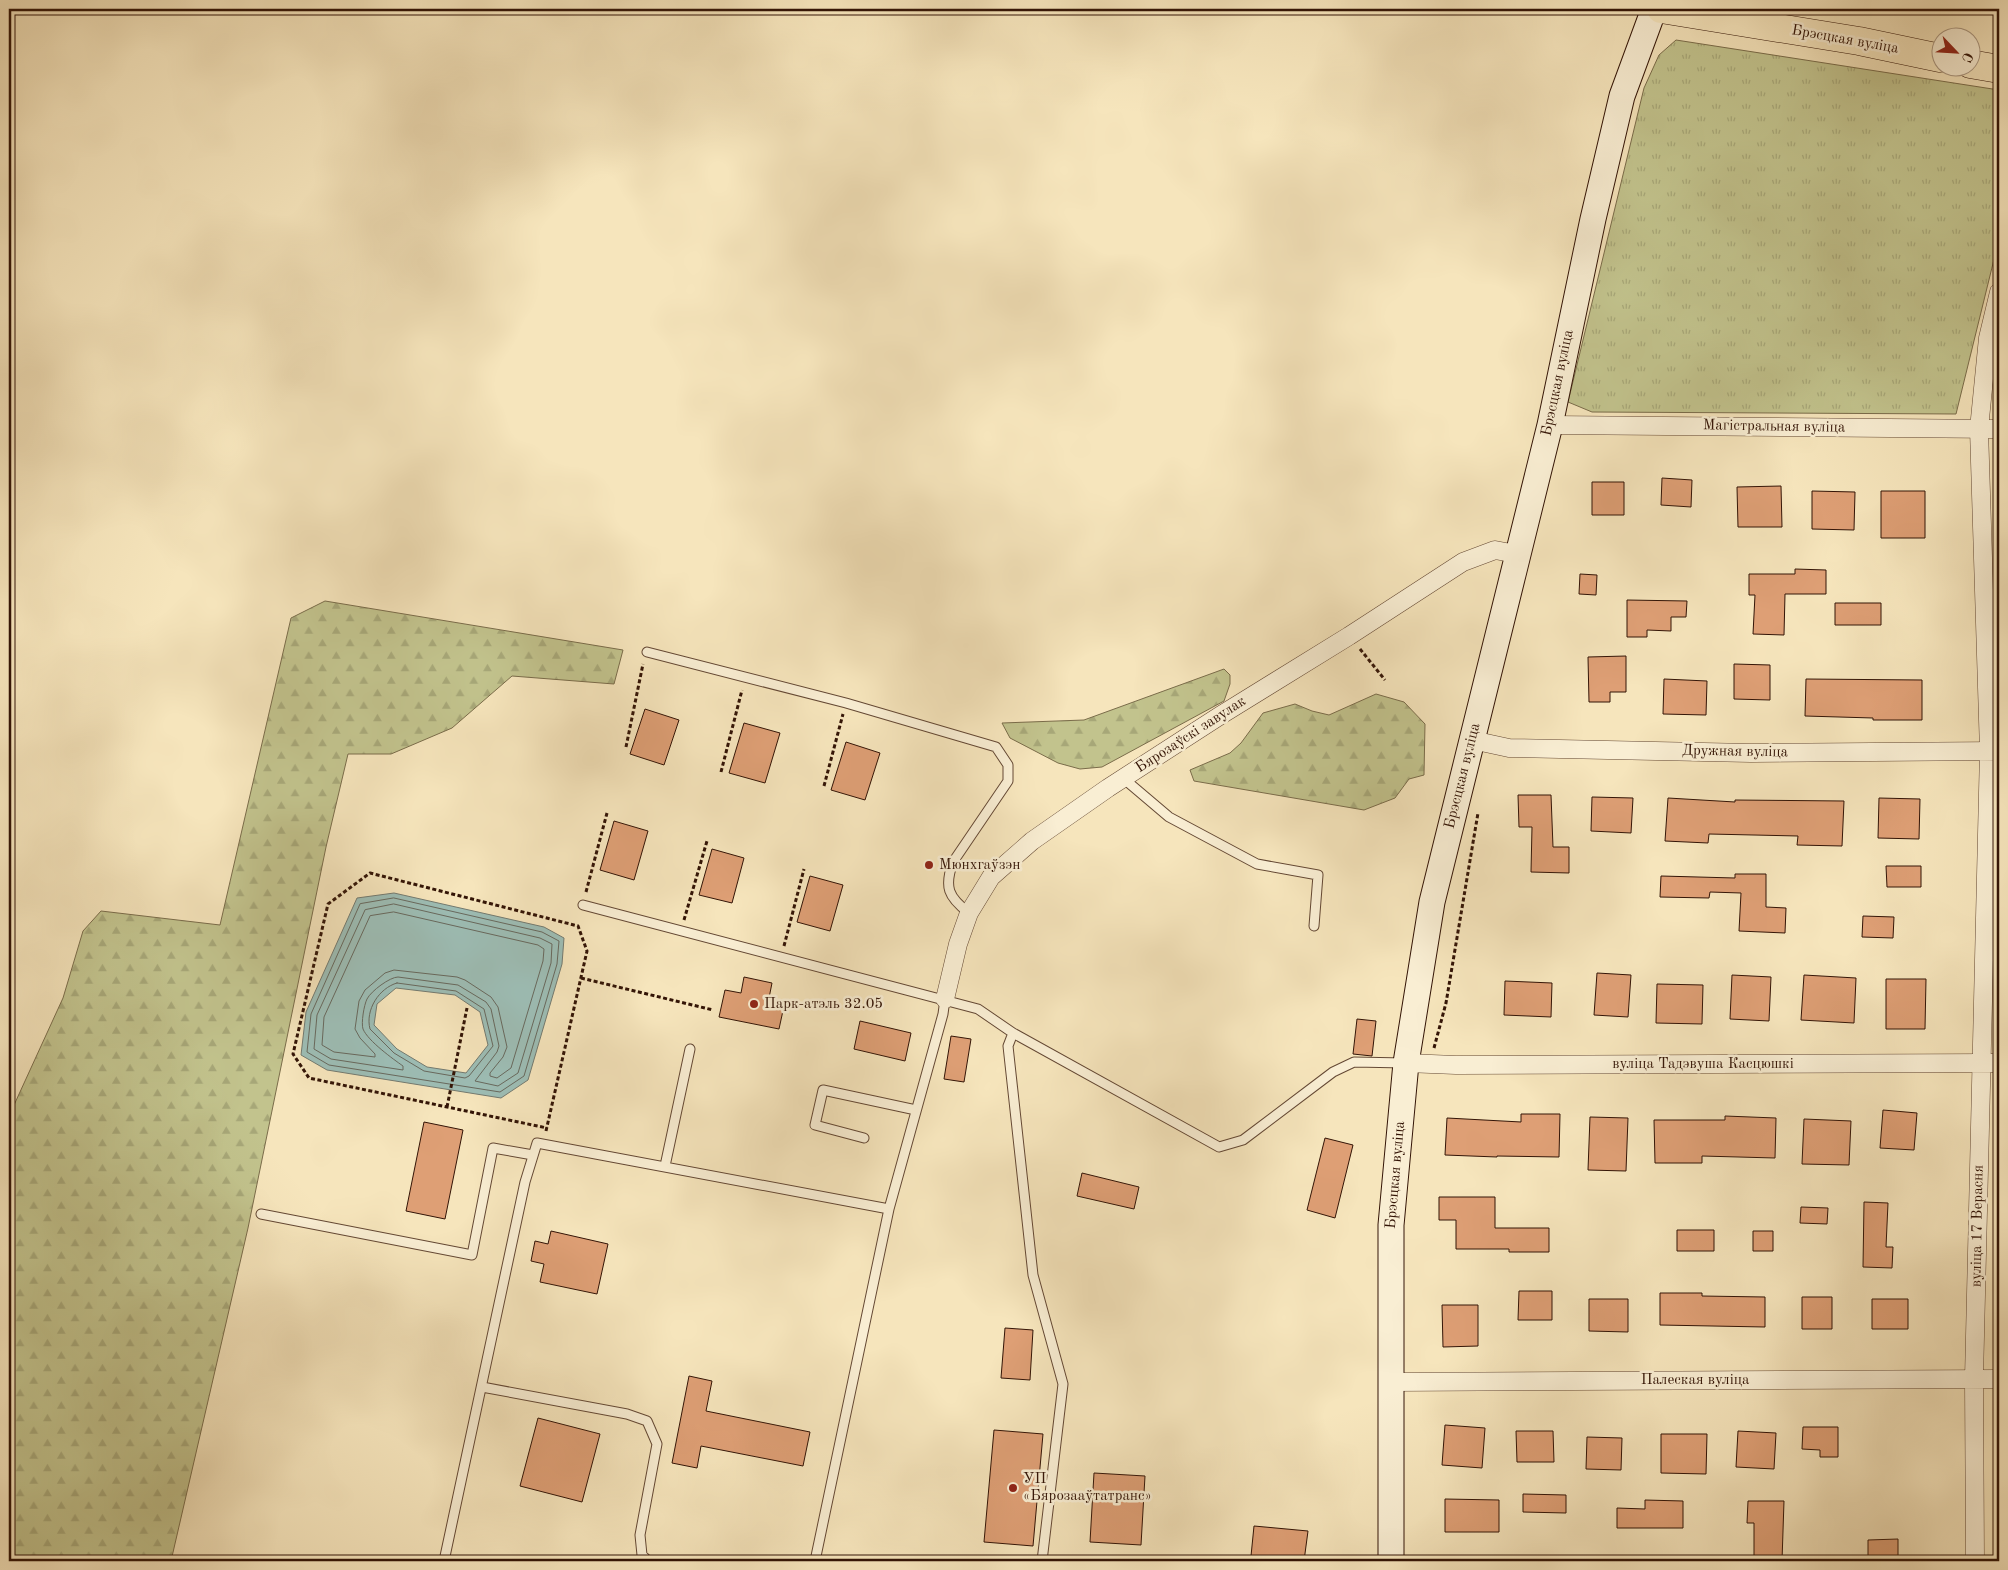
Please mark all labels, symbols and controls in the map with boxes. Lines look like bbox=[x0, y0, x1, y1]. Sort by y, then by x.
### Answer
street label: Брэсцкая вуліца bbox=[1790, 23, 1900, 57]
north arrow bbox=[1930, 28, 1980, 78]
text: С bbox=[1959, 50, 1975, 64]
street label: Брэсцкая вуліца bbox=[1539, 328, 1577, 438]
street label: Магістральная вуліца bbox=[1703, 418, 1846, 436]
street label: Бярозаўскі завулак bbox=[1133, 694, 1249, 776]
street label: Брэсцкая вуліца bbox=[1443, 721, 1484, 830]
street label: Дружная вуліца bbox=[1682, 744, 1789, 760]
place label: Мюнхгаўзэн bbox=[939, 858, 1020, 873]
marker: Мюнхгаўзэн bbox=[923, 859, 935, 871]
place label: Парк-атэль 32.05 bbox=[764, 997, 883, 1012]
marker: Парк-атэль 32.05 bbox=[748, 998, 760, 1010]
street label: вуліца Тадэвуша Касцюшкі bbox=[1612, 1057, 1794, 1072]
street label: Брэсцкая вуліца bbox=[1384, 1120, 1408, 1230]
street label: вуліца 17 Верасня bbox=[1969, 1165, 1987, 1287]
street label: Палеская вуліца bbox=[1641, 1373, 1750, 1388]
place label: УП «Бярозааўтатранс» bbox=[1023, 1472, 1152, 1504]
marker: УП «Бярозааўтатранс» bbox=[1007, 1482, 1019, 1494]

